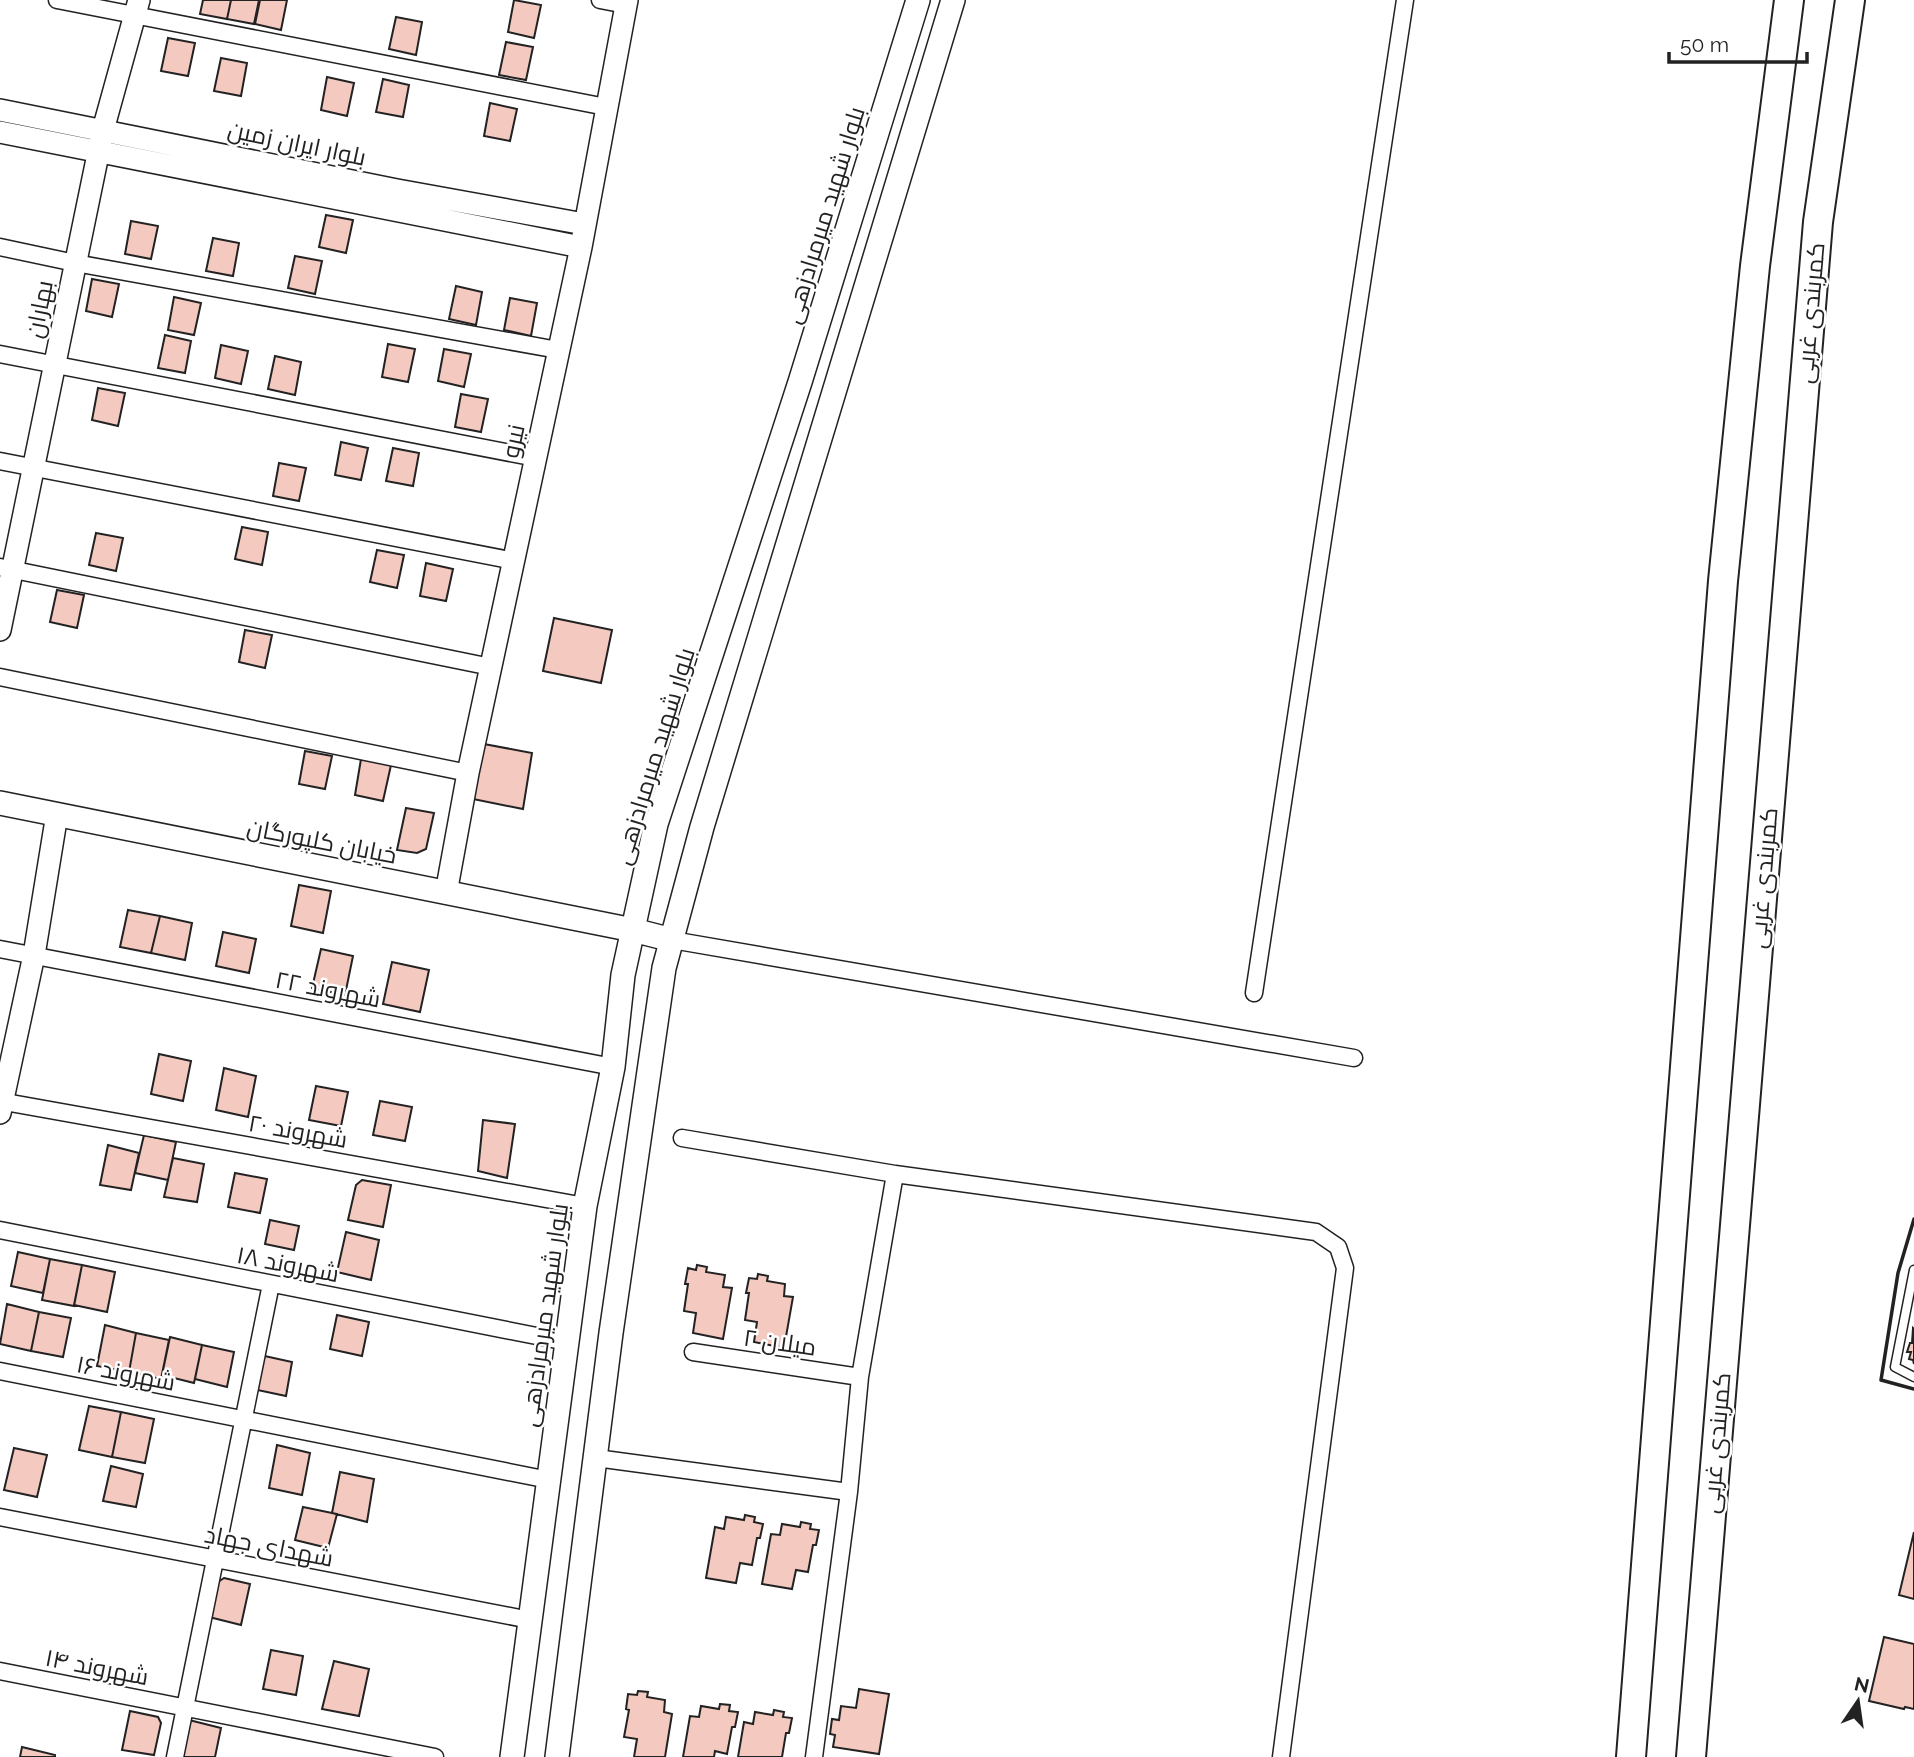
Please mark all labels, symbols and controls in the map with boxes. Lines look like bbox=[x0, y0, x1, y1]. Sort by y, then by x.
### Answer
scale bar bbox=[1669, 21, 1807, 65]
text: 50 m bbox=[1680, 32, 1729, 57]
street label: بلوار شهید میرمرادزهی bbox=[777, 103, 871, 327]
street label: بلوار ایران زمین bbox=[225, 114, 369, 172]
street label: کمربندی غربی bbox=[1789, 241, 1831, 385]
street label: بهاران bbox=[19, 278, 59, 340]
street label: نیرو bbox=[495, 421, 531, 461]
street label: بلوار شهید میرمرادزهی bbox=[607, 644, 701, 868]
street label: کمربندی غربی bbox=[1742, 806, 1784, 950]
street label: خیابان کلپورگان bbox=[244, 812, 399, 871]
street label: شهروند ۲۲ bbox=[273, 965, 383, 1013]
street label: شهروند ۲۰ bbox=[246, 1108, 350, 1154]
street label: بلوار شهید میرمرادزهی bbox=[514, 1201, 574, 1429]
street label: شهروند ۱۸ bbox=[234, 1240, 342, 1288]
street label: میلان ۲ bbox=[742, 1323, 818, 1361]
street label: شهروند ۱۶ bbox=[74, 1349, 178, 1397]
street label: کمربندی غربی bbox=[1695, 1371, 1737, 1515]
street label: شهدای جهاد bbox=[202, 1519, 336, 1573]
street label: شهروند ۱۴ bbox=[43, 1643, 151, 1691]
north arrow bbox=[1823, 1666, 1893, 1736]
text: N bbox=[1852, 1672, 1871, 1697]

